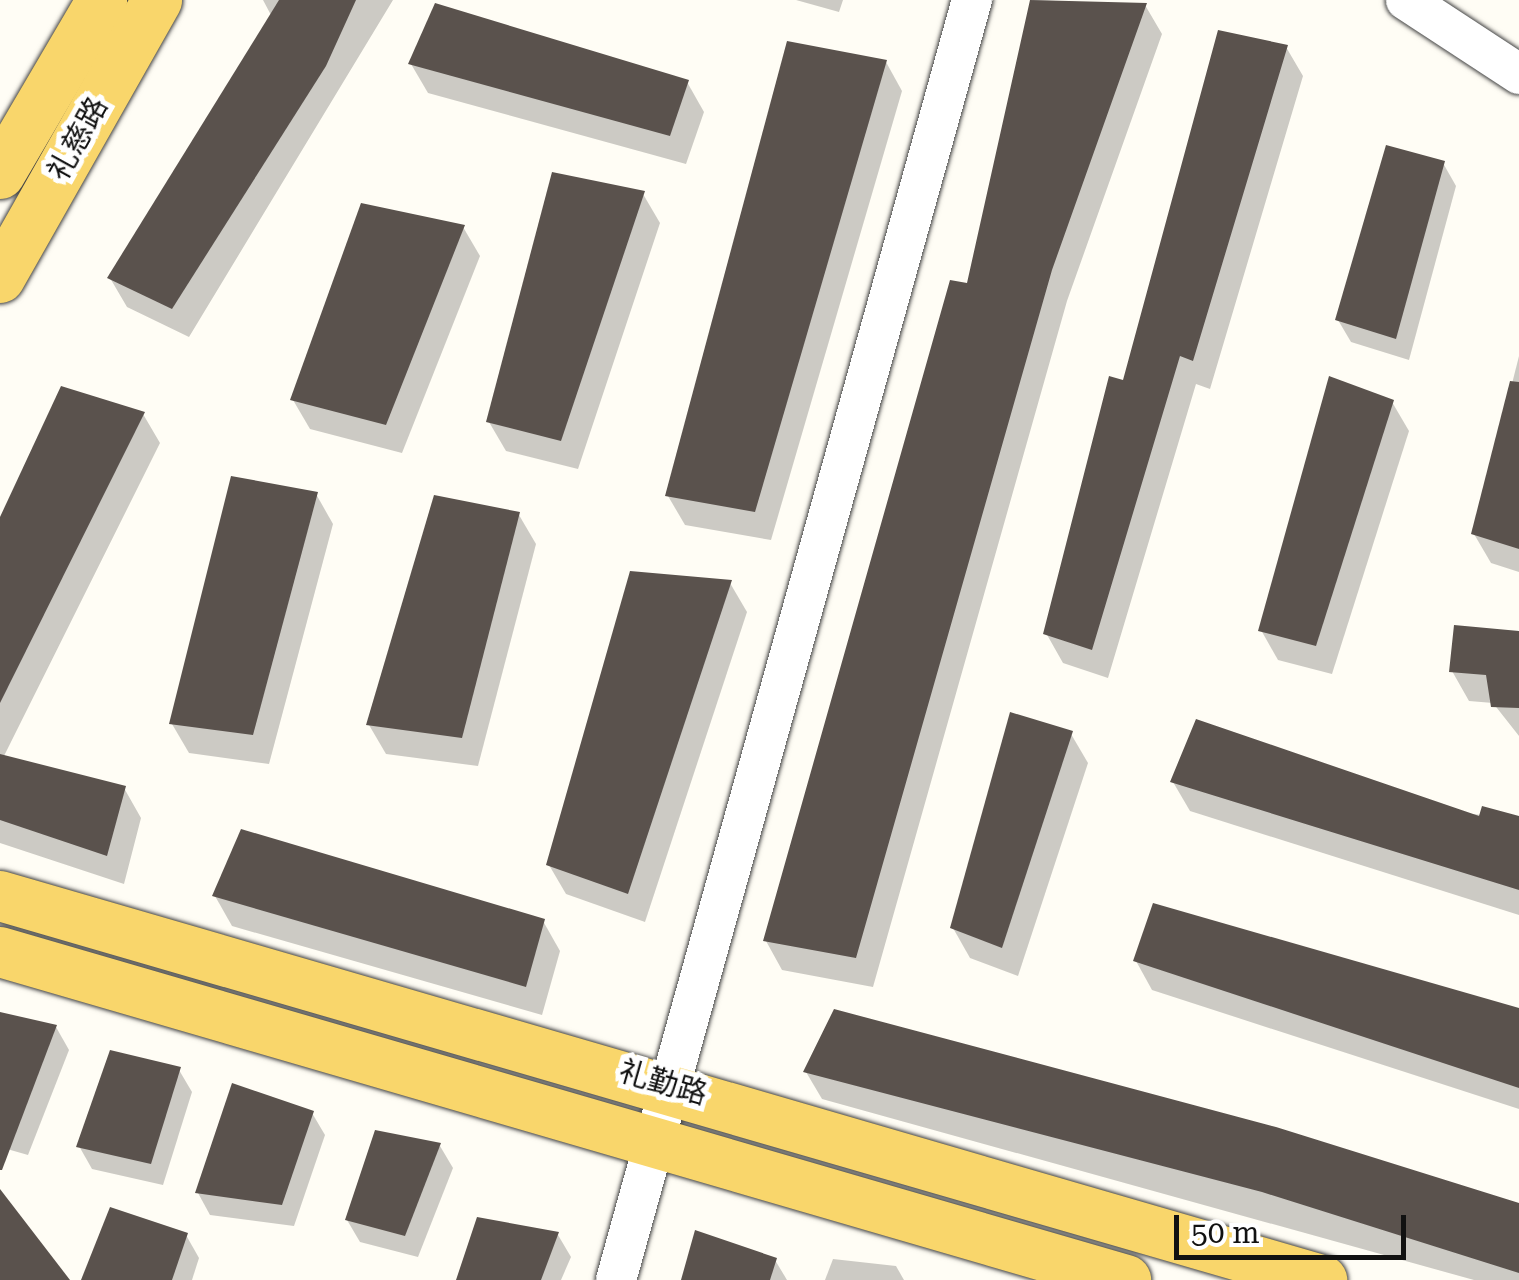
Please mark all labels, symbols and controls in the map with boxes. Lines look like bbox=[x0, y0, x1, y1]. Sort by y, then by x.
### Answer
street label: 礼慈路 bbox=[40, 91, 116, 187]
street label: 礼勤路 bbox=[615, 1053, 711, 1113]
scale bar bbox=[1179, 1195, 1412, 1257]
text: 50 m bbox=[1191, 1215, 1260, 1250]

